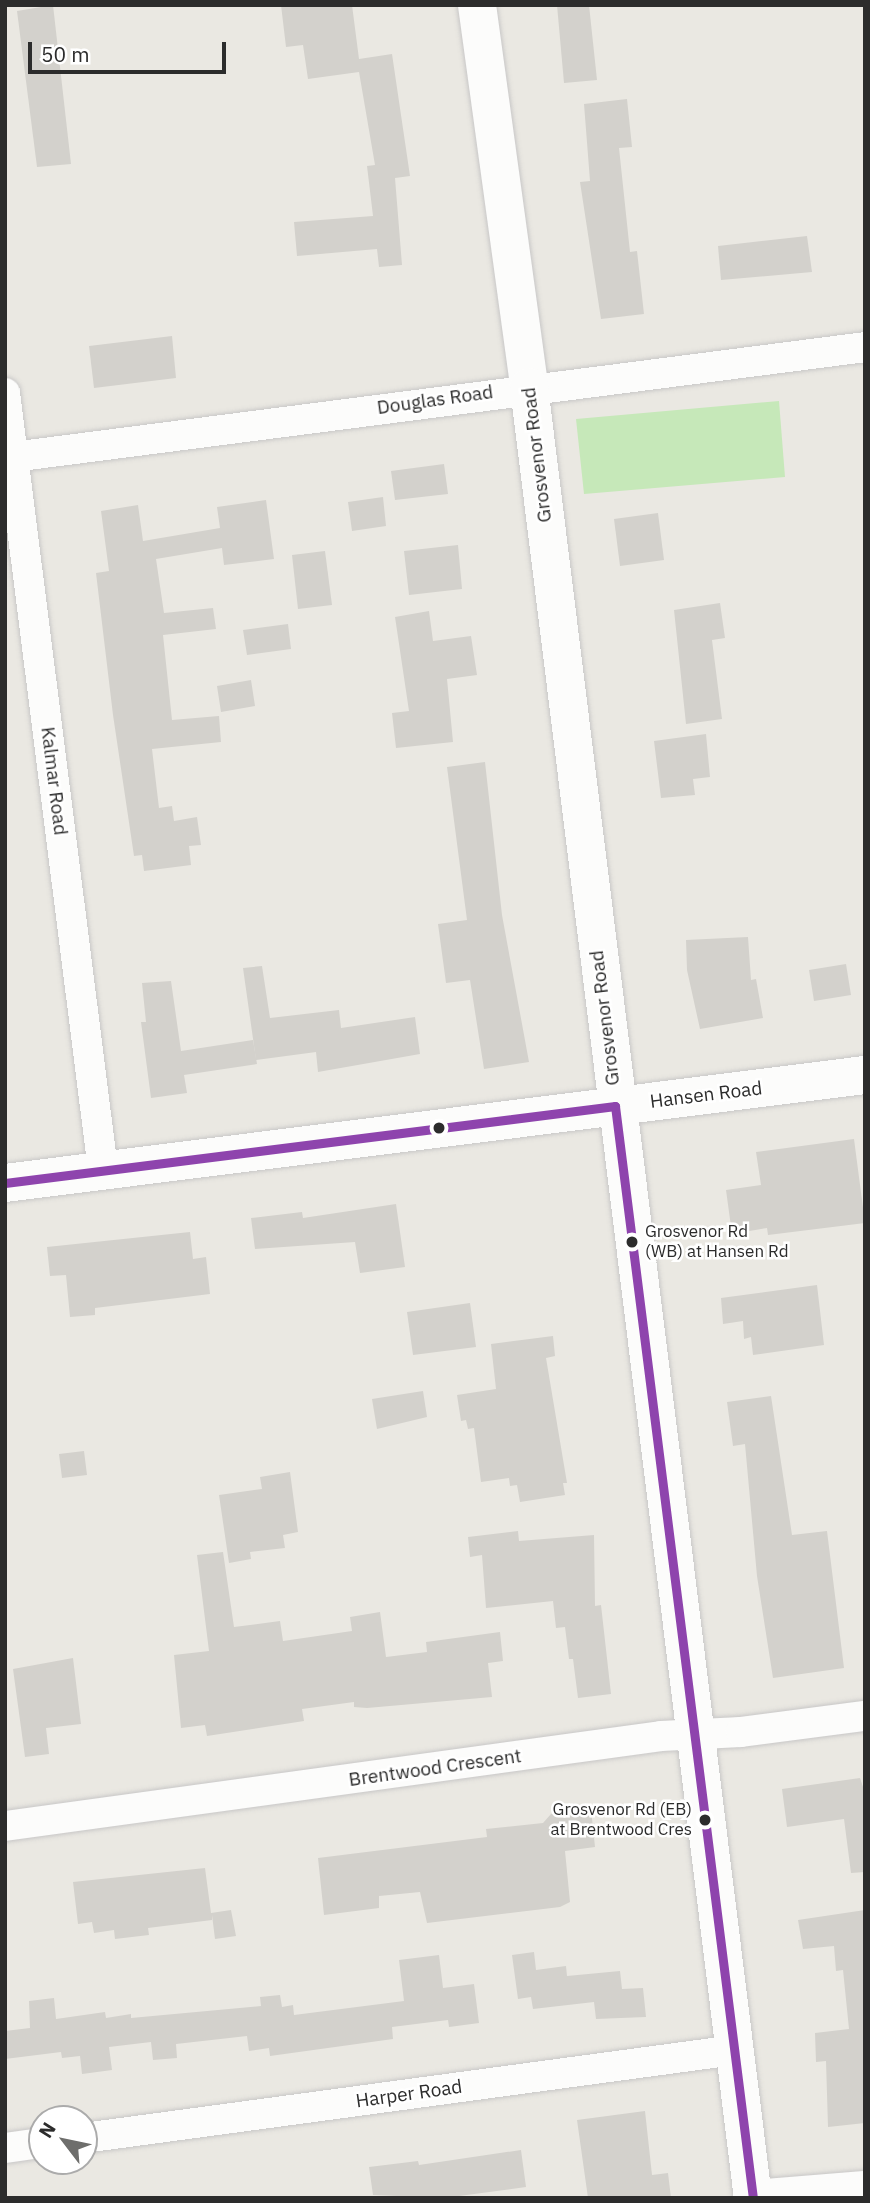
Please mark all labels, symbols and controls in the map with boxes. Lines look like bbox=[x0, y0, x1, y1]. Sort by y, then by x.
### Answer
scale bar bbox=[32, 28, 229, 72]
text: 50 m bbox=[41, 40, 90, 68]
street label: Douglas Road bbox=[376, 381, 494, 419]
street label: Grosvenor Road bbox=[517, 386, 557, 524]
street label: Kalmar Road bbox=[36, 726, 72, 836]
street label: Grosvenor Road bbox=[585, 949, 625, 1087]
street label: Hansen Road bbox=[649, 1077, 763, 1113]
unlabelled marker bbox=[432, 1121, 446, 1135]
place label: Grosvenor Rd (WB) at Hansen Rd bbox=[645, 1222, 789, 1262]
marker: Grosvenor Rd (WB) at Hansen Rd bbox=[625, 1235, 639, 1249]
street label: Brentwood Crescent bbox=[347, 1745, 523, 1791]
place label: Grosvenor Rd (EB) at Brentwood Cres bbox=[551, 1800, 692, 1840]
marker: Grosvenor Rd (EB) at Brentwood Cres bbox=[698, 1813, 712, 1827]
street label: Harper Road bbox=[354, 2075, 464, 2113]
north arrow bbox=[28, 2105, 98, 2175]
text: N bbox=[33, 2118, 61, 2142]

